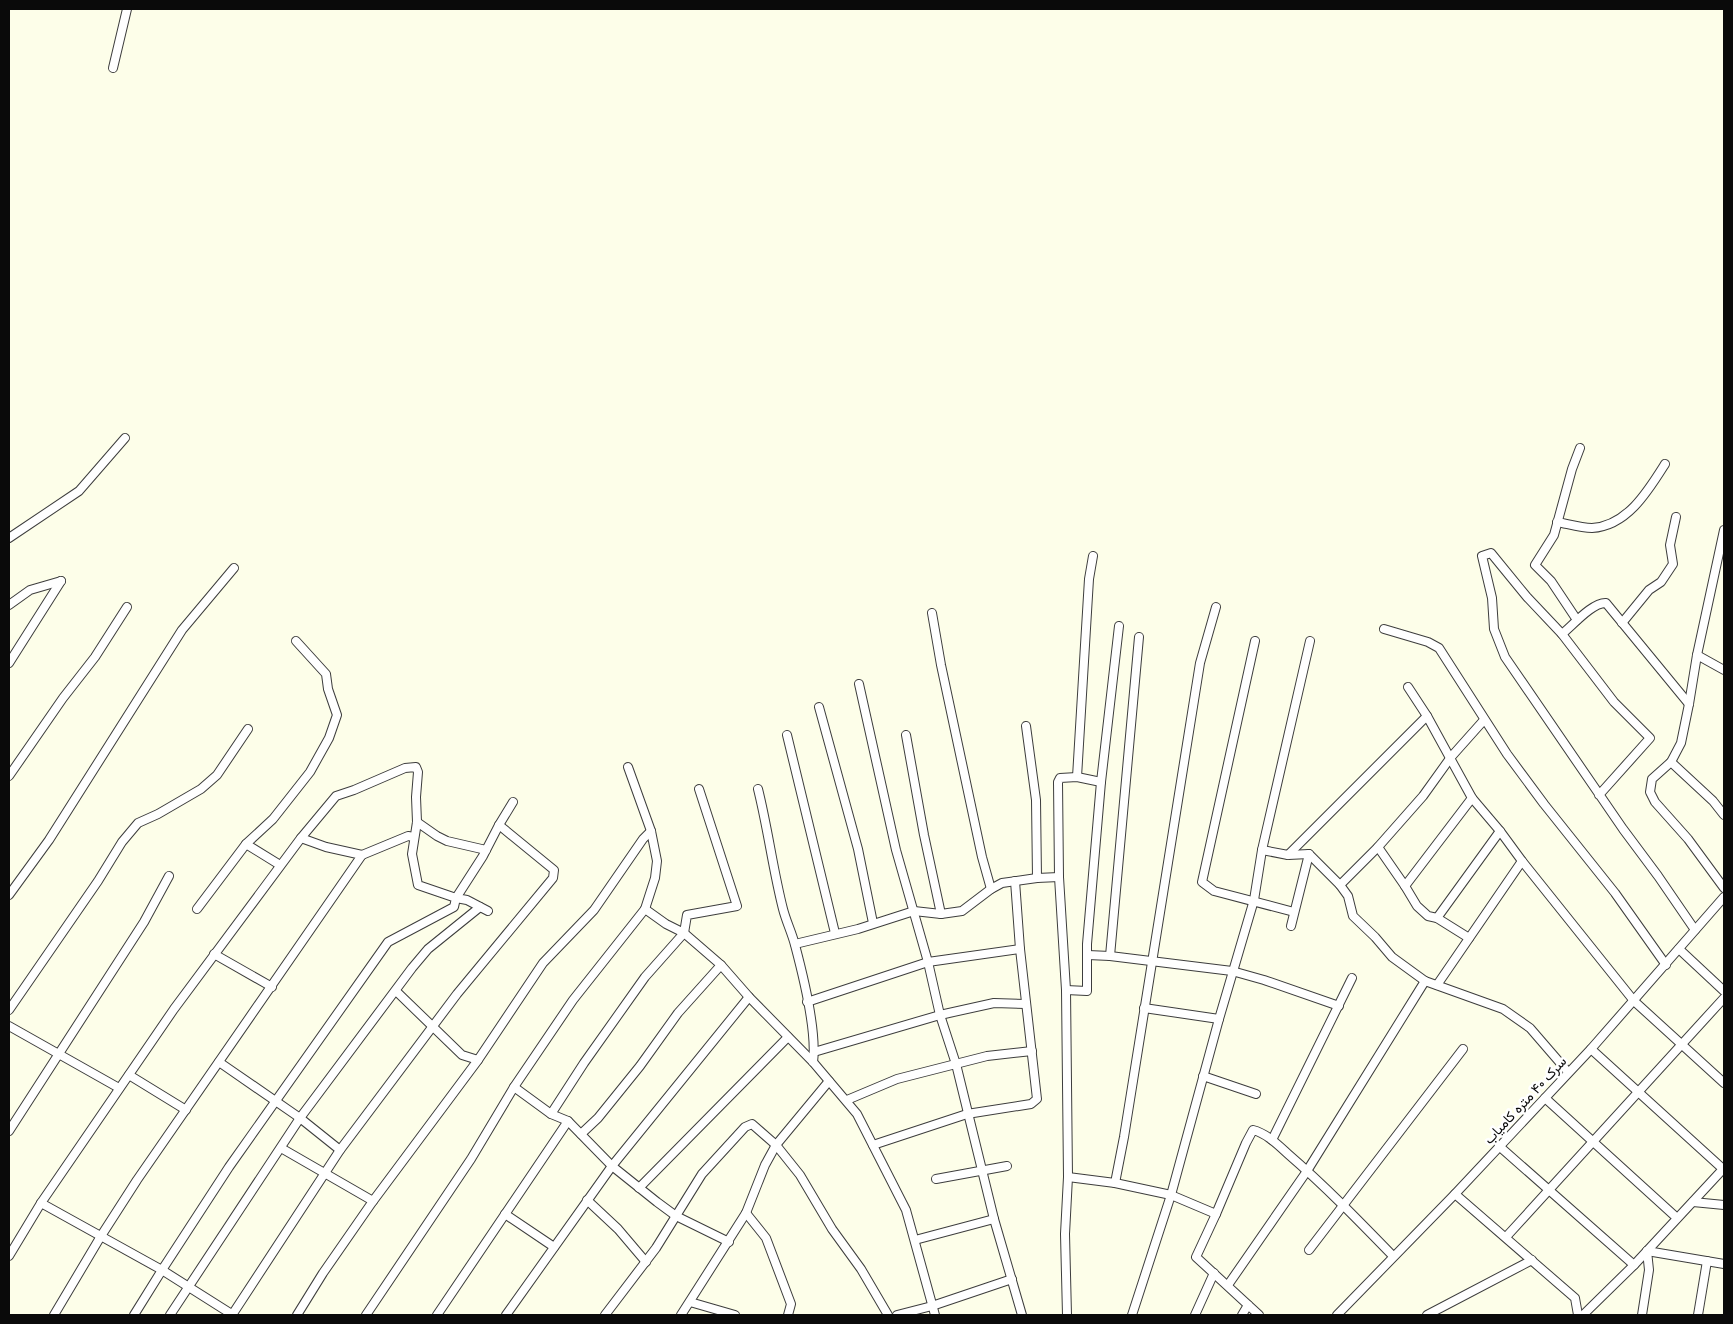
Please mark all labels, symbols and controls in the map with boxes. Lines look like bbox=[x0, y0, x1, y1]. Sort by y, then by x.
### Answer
street label: سرک ۴۰ متره کامیاب bbox=[1481, 1054, 1570, 1148]

